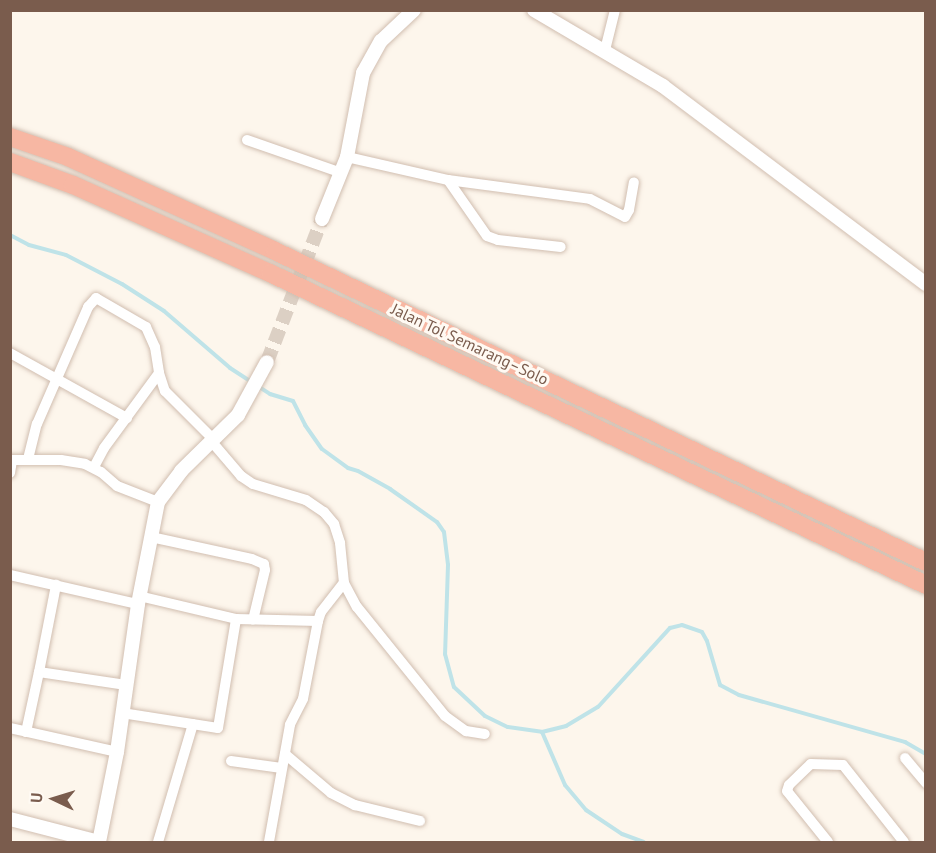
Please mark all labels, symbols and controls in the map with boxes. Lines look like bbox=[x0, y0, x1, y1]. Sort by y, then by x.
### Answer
street label: Jalan Tol Semarang–Solo bbox=[388, 299, 552, 389]
north arrow bbox=[24, 769, 84, 829]
text: U bbox=[26, 792, 46, 803]

